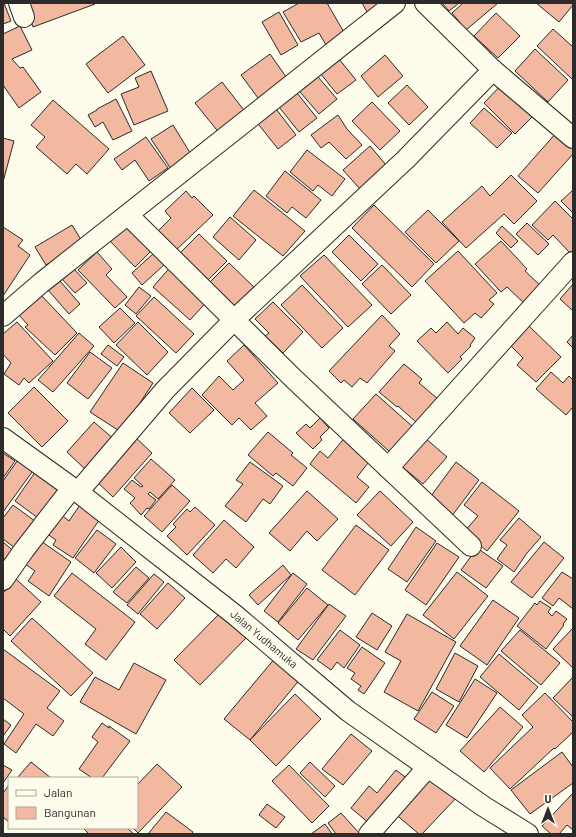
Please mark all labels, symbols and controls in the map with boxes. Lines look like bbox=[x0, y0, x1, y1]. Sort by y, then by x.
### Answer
street label: Jalan Yudhamuka bbox=[228, 607, 301, 670]
legend bbox=[8, 777, 138, 829]
text: Jalan bbox=[44, 785, 72, 799]
north arrow bbox=[528, 789, 568, 829]
text: U bbox=[545, 792, 552, 805]
text: Bangunan bbox=[44, 805, 96, 819]

